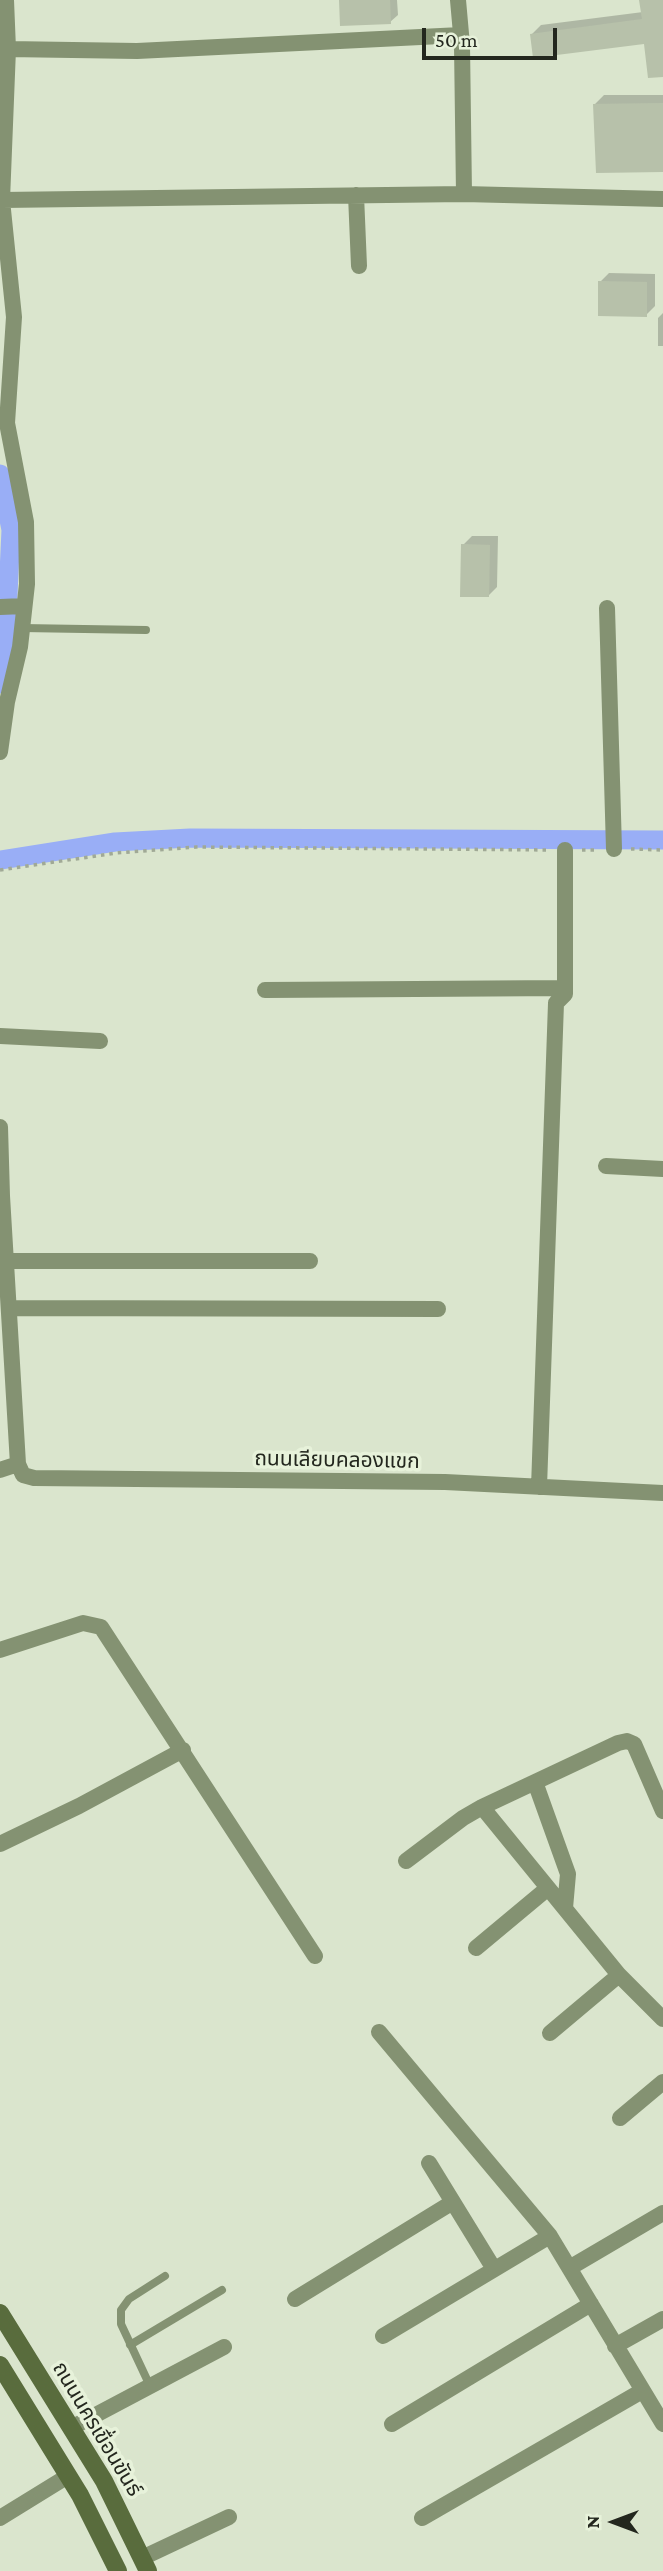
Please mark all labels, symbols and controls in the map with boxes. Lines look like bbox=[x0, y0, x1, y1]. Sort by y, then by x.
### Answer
scale bar bbox=[425, 14, 560, 58]
text: 50 m bbox=[435, 28, 478, 52]
street label: ถนนเลียบคลองแขก bbox=[254, 1446, 420, 1474]
street label: ถนนนครเขื่อนขันธ์ bbox=[47, 2357, 147, 2501]
north arrow bbox=[579, 2487, 649, 2557]
text: N bbox=[582, 2516, 603, 2528]

